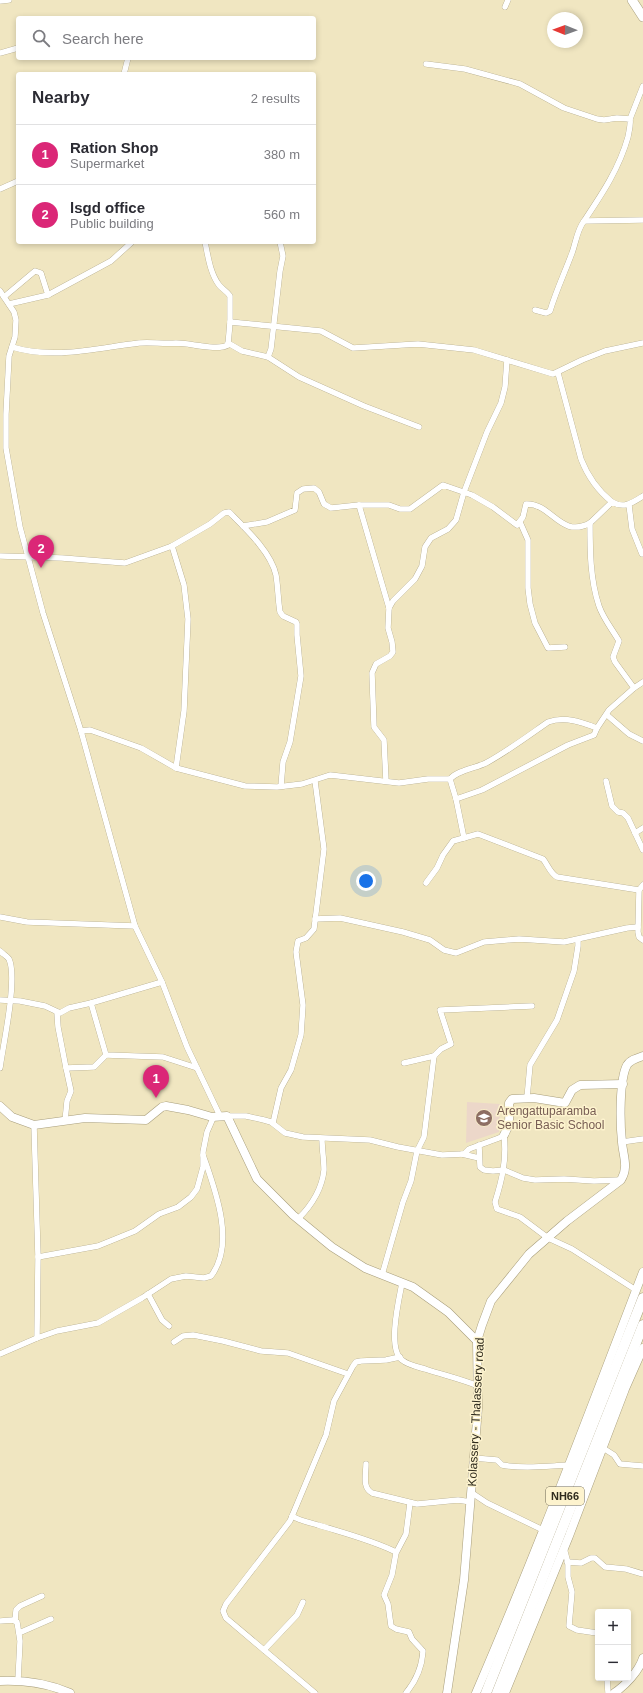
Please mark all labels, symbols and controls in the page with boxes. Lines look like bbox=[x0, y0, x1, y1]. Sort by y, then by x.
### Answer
north arrow bbox=[547, 12, 583, 48]
search box bbox=[16, 16, 316, 60]
icon: search bbox=[30, 27, 52, 49]
text: Search here bbox=[62, 30, 144, 47]
text: Nearby bbox=[32, 88, 90, 107]
text: 2 results bbox=[251, 91, 300, 106]
text: Ration Shop bbox=[70, 139, 158, 156]
text: 1 bbox=[41, 147, 49, 162]
text: 380 m bbox=[264, 147, 300, 162]
text: Supermarket bbox=[70, 156, 144, 171]
text: lsgd office bbox=[70, 199, 145, 216]
text: 2 bbox=[41, 207, 49, 222]
text: 560 m bbox=[264, 207, 300, 222]
text: Public building bbox=[70, 216, 154, 231]
pin: 2 bbox=[28, 535, 54, 568]
your location bbox=[356, 871, 376, 891]
pin: 1 bbox=[143, 1065, 169, 1098]
place label: Arengattuparamba Senior Basic School bbox=[497, 1104, 604, 1132]
school or university icon: Arengattuparamba Senior Basic School bbox=[474, 1108, 494, 1128]
street label: Kolassery - Thalassery road bbox=[465, 1337, 487, 1487]
road number: NH66 bbox=[546, 1487, 584, 1505]
map controls bbox=[595, 1609, 631, 1681]
button: + bbox=[595, 1609, 631, 1645]
button: − bbox=[595, 1645, 631, 1681]

